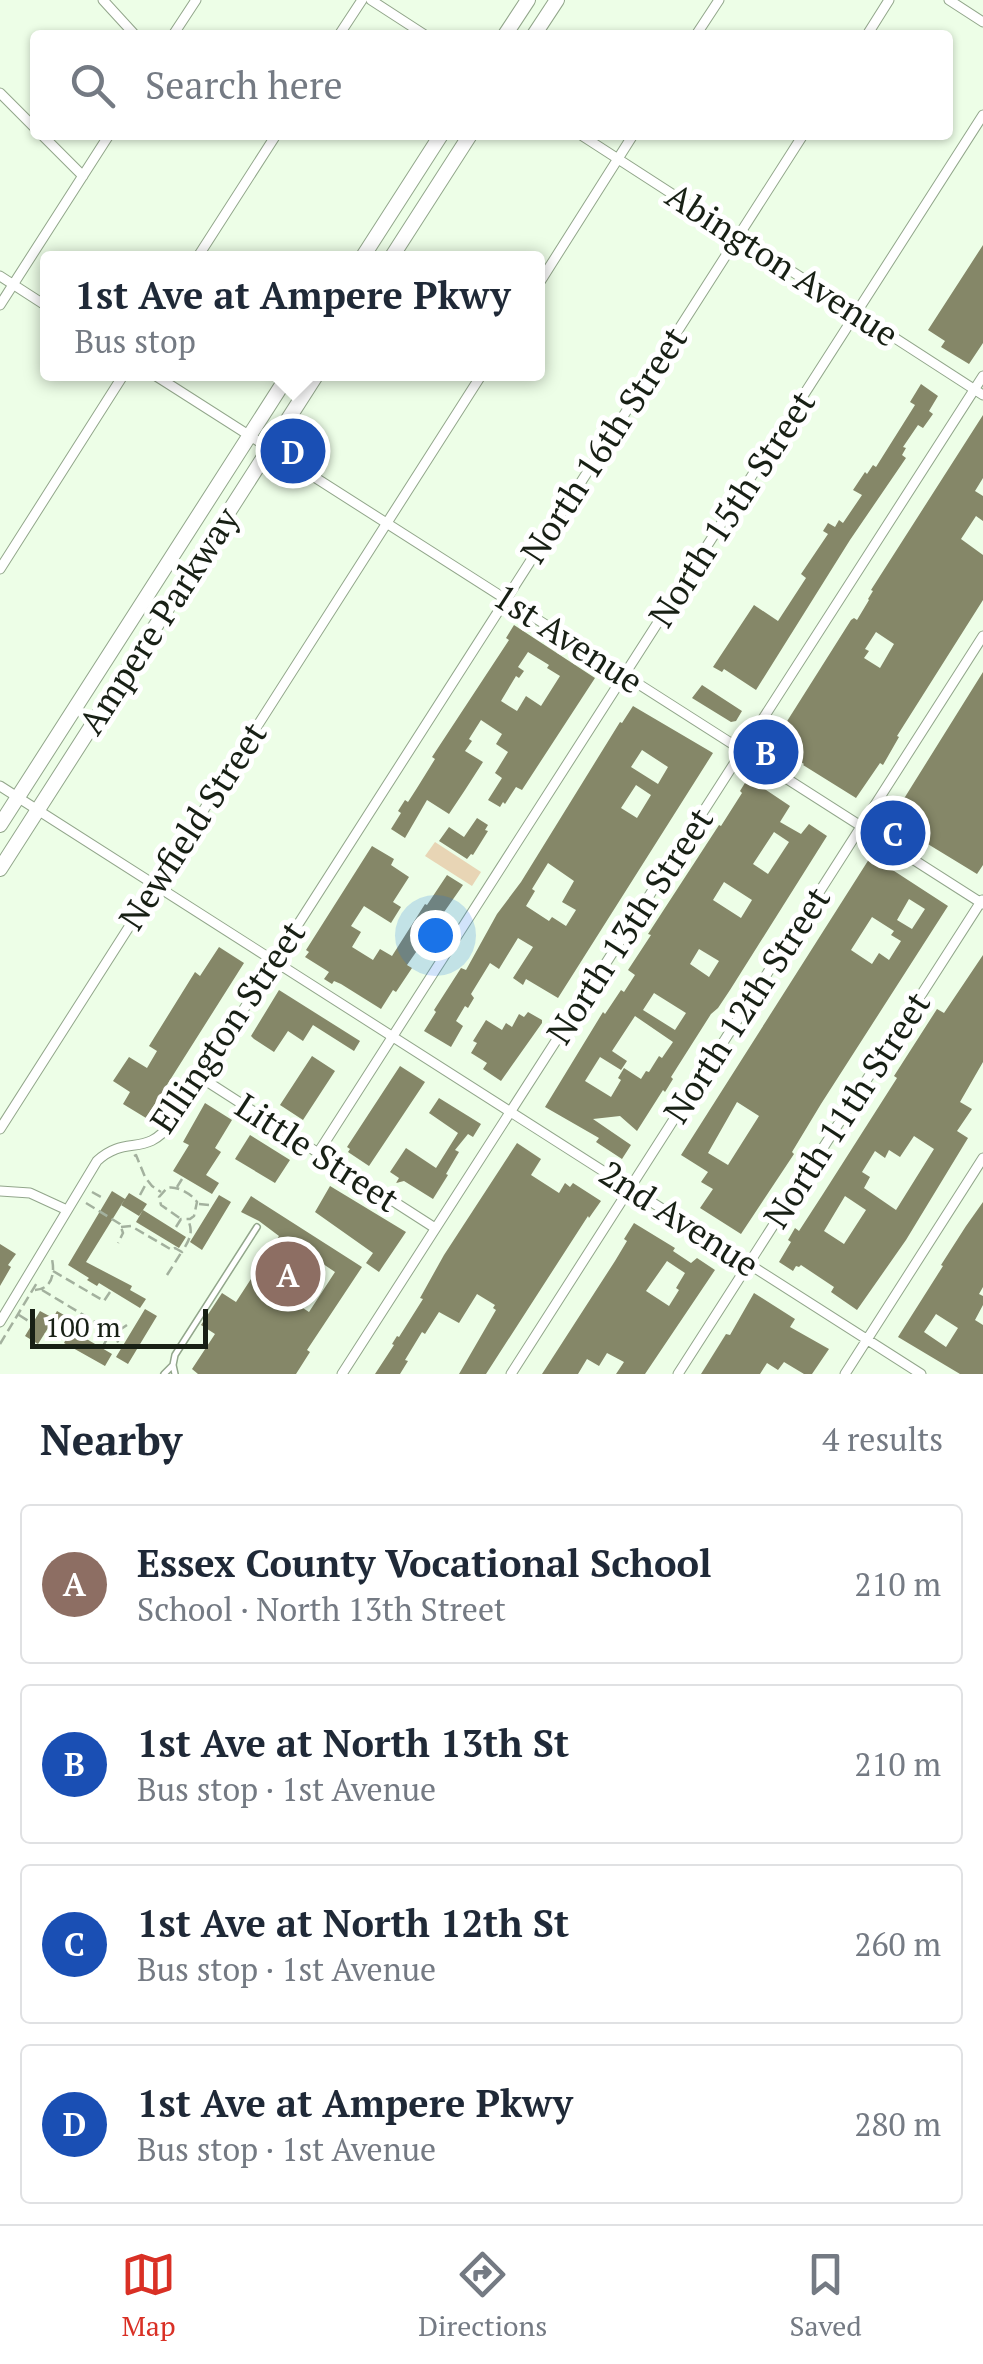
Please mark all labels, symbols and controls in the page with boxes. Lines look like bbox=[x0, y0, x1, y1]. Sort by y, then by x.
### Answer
search box bbox=[30, 30, 953, 140]
icon: search bbox=[65, 58, 120, 113]
text: Search here bbox=[145, 60, 343, 110]
street label: Abington Avenue bbox=[658, 172, 908, 357]
popup bbox=[40, 251, 545, 381]
text: 1st Ave at Ampere Pkwy bbox=[75, 270, 510, 320]
street label: North 16th Street bbox=[509, 317, 697, 572]
text: Bus stop bbox=[75, 320, 196, 362]
street label: North 15th Street bbox=[637, 381, 825, 636]
pin: D bbox=[260, 414, 326, 488]
street label: Ampere Parkway bbox=[68, 497, 249, 743]
street label: 1st Avenue bbox=[485, 573, 652, 704]
street label: Newfield Street bbox=[108, 713, 277, 938]
pin: B bbox=[734, 714, 798, 790]
pin: C bbox=[860, 796, 926, 870]
street label: North 13th Street bbox=[535, 798, 723, 1053]
street label: North 12th Street bbox=[652, 877, 840, 1132]
your location bbox=[410, 910, 461, 961]
street label: Ellington Street bbox=[139, 912, 315, 1141]
street label: North 11th Street bbox=[752, 982, 940, 1237]
street label: Little Street bbox=[227, 1082, 408, 1222]
street label: 2nd Avenue bbox=[591, 1149, 768, 1287]
pin: A bbox=[256, 1236, 320, 1312]
scale bar bbox=[30, 1304, 208, 1348]
text: 100 m bbox=[45, 1308, 121, 1345]
text: Nearby bbox=[40, 1411, 182, 1467]
text: 4 results bbox=[822, 1418, 943, 1460]
text: Essex County Vocational School bbox=[137, 1538, 712, 1588]
text: A bbox=[63, 1563, 86, 1605]
text: 210 m bbox=[854, 1563, 941, 1605]
text: School · North 13th Street bbox=[137, 1588, 506, 1630]
text: 1st Ave at North 13th St bbox=[137, 1718, 569, 1768]
text: B bbox=[64, 1743, 85, 1785]
text: 210 m bbox=[854, 1743, 941, 1785]
text: Bus stop · 1st Avenue bbox=[137, 1768, 436, 1810]
text: 1st Ave at North 12th St bbox=[137, 1898, 569, 1948]
text: C bbox=[64, 1923, 85, 1965]
text: 260 m bbox=[854, 1923, 941, 1965]
text: Bus stop · 1st Avenue bbox=[137, 1948, 436, 1990]
text: 1st Ave at Ampere Pkwy bbox=[137, 2078, 573, 2128]
text: D bbox=[63, 2103, 86, 2145]
text: 280 m bbox=[854, 2103, 941, 2145]
text: Bus stop · 1st Avenue bbox=[137, 2128, 436, 2170]
tab: Map bbox=[121, 2247, 176, 2344]
tab: Directions bbox=[418, 2247, 547, 2344]
tab: Saved bbox=[789, 2247, 862, 2344]

